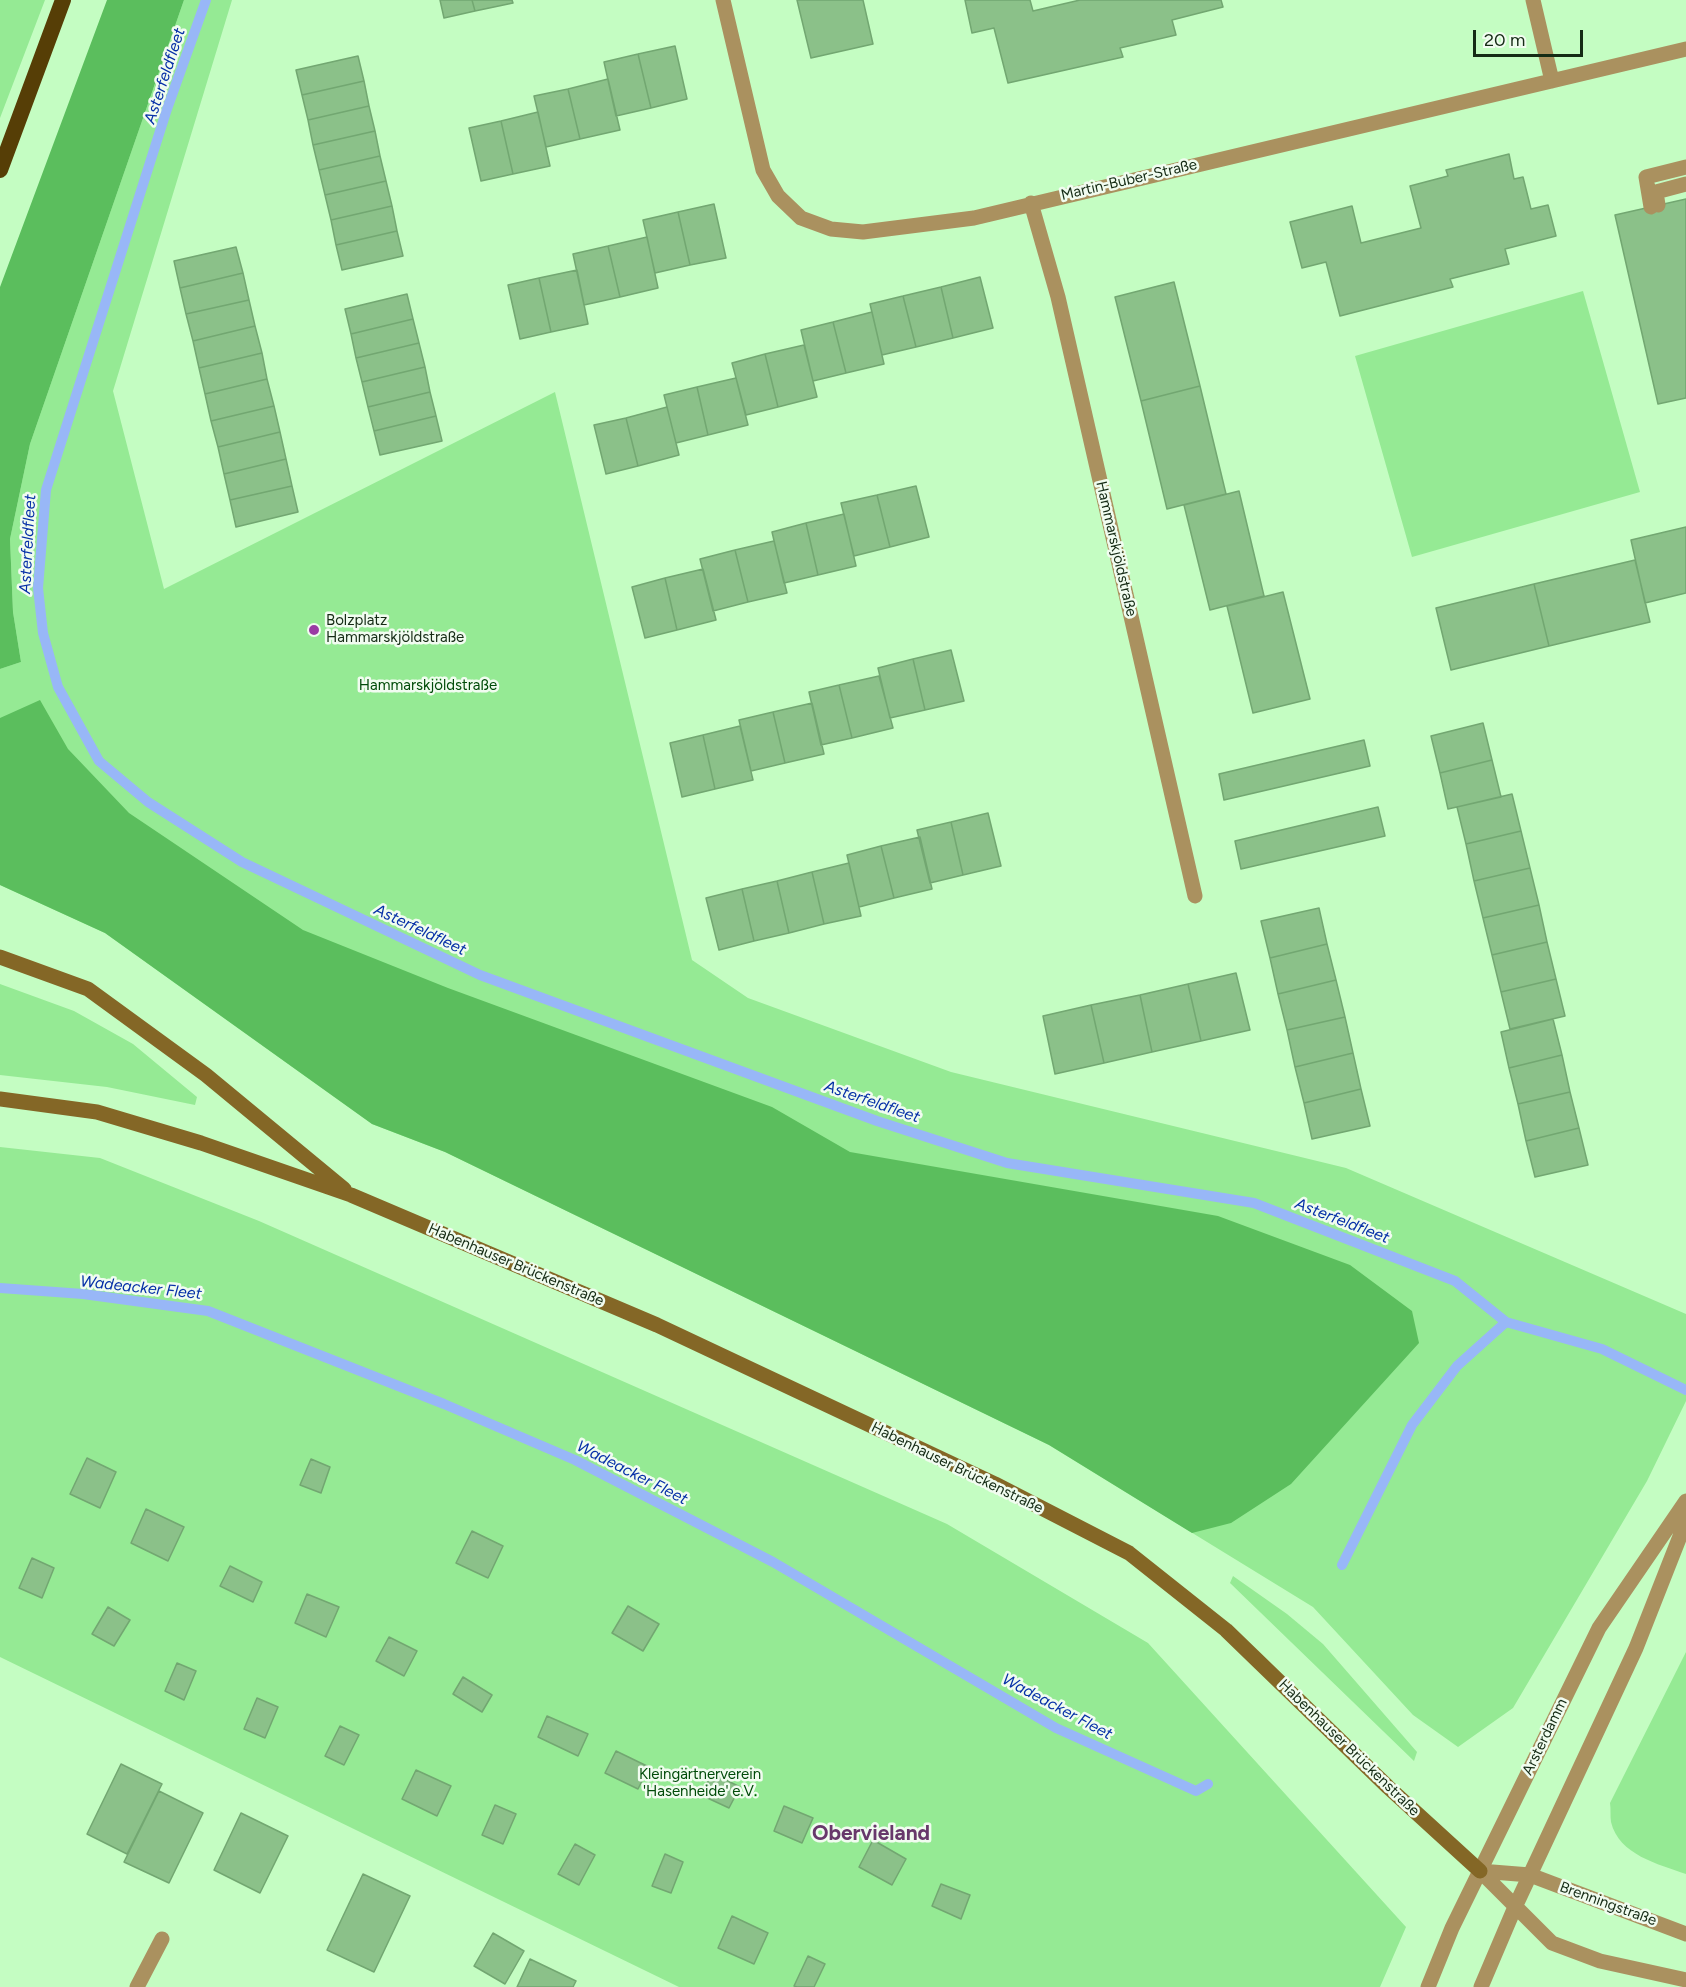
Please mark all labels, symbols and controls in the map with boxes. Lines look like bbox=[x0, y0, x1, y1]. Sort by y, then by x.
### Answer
scale bar bbox=[1476, 18, 1586, 56]
water label: Asterfeldfleet bbox=[141, 26, 189, 126]
text: 20 m bbox=[1484, 29, 1525, 51]
street label: Martin-Buber-Straße bbox=[1059, 156, 1199, 204]
street label: Hammarskjöldstraße bbox=[1092, 480, 1140, 618]
water label: Asterfeldfleet bbox=[16, 494, 40, 594]
place label: Bolzplatz Hammarskjöldstraße bbox=[326, 612, 464, 647]
marker: Bolzplatz Hammarskjöldstraße bbox=[307, 623, 321, 637]
park label: Hammarskjöldstraße bbox=[359, 677, 497, 695]
water label: Asterfeldfleet bbox=[371, 900, 469, 960]
water label: Asterfeldfleet bbox=[822, 1077, 922, 1127]
water label: Asterfeldfleet bbox=[1292, 1194, 1392, 1248]
street label: Habenhauser Brückenstraße bbox=[425, 1220, 607, 1310]
water label: Wadeacker Fleet bbox=[79, 1272, 203, 1304]
street label: Habenhauser Brückenstraße bbox=[868, 1418, 1046, 1518]
water label: Wadeacker Fleet bbox=[573, 1437, 691, 1509]
water label: Wadeacker Fleet bbox=[999, 1670, 1115, 1744]
street label: Habenhauser Brückenstraße bbox=[1275, 1676, 1423, 1820]
street label: Arsterdamm bbox=[1519, 1696, 1571, 1778]
park label: Kleingärtnerverein 'Hasenheide' e.V. bbox=[639, 1766, 761, 1801]
district label: Obervieland bbox=[812, 1821, 930, 1847]
street label: Brenningstraße bbox=[1557, 1878, 1659, 1930]

